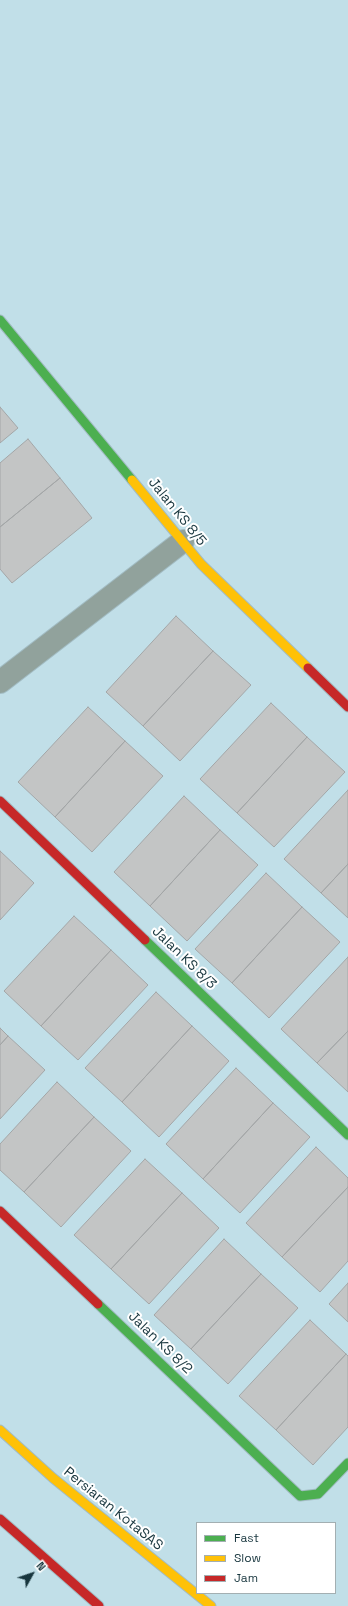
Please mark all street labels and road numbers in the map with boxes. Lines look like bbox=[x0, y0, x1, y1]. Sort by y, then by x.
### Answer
street label: Jalan KS 8/5 bbox=[144, 475, 210, 549]
street label: Jalan KS 8/3 bbox=[148, 923, 220, 993]
street label: Jalan KS 8/2 bbox=[124, 1308, 196, 1378]
street label: Persiaran KotaSAS bbox=[60, 1464, 166, 1554]

